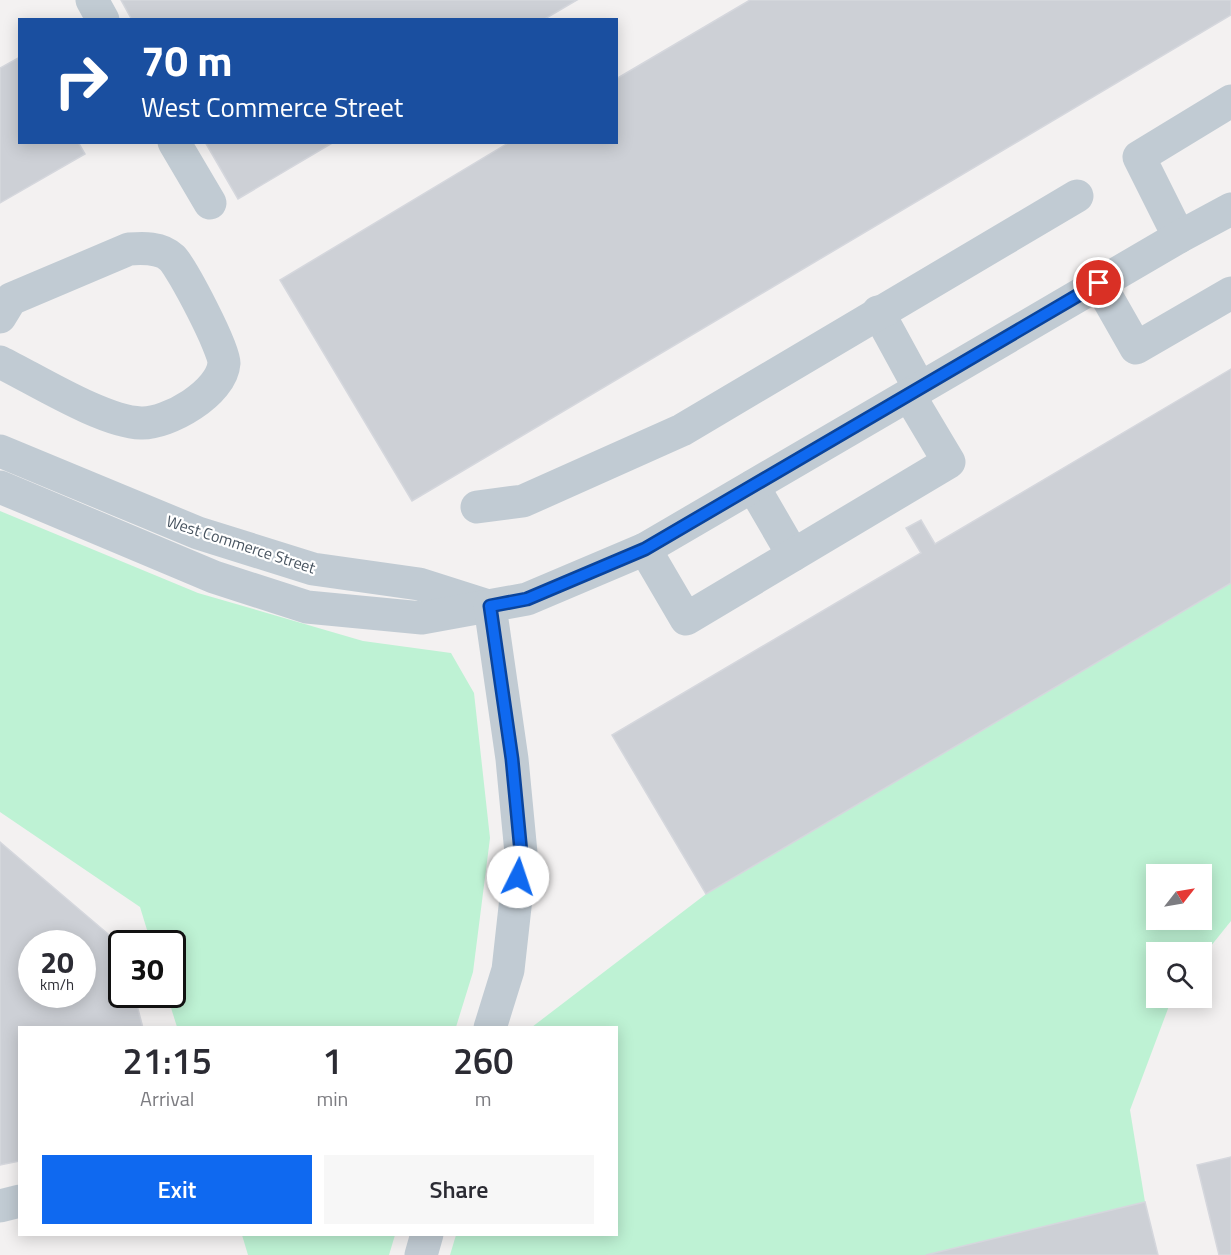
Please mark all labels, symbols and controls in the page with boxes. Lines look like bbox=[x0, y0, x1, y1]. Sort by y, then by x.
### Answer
text: 70 m bbox=[141, 28, 233, 92]
icon: right bbox=[42, 42, 120, 120]
text: West Commerce Street bbox=[141, 86, 403, 127]
pin bbox=[1073, 257, 1124, 308]
icon: arrive bbox=[1082, 266, 1115, 299]
street label: West Commerce Street bbox=[163, 509, 319, 580]
position arrow bbox=[486, 845, 550, 909]
north arrow bbox=[1146, 864, 1212, 930]
map controls bbox=[1146, 864, 1212, 1008]
speed limit sign: 30 bbox=[108, 930, 186, 1008]
text: 20 bbox=[40, 939, 74, 985]
button: search bbox=[1146, 942, 1212, 1008]
text: km/h bbox=[40, 973, 74, 996]
text: 21:15 bbox=[123, 1033, 212, 1088]
text: 1 bbox=[322, 1033, 342, 1088]
text: 260 bbox=[453, 1033, 513, 1088]
text: Arrival bbox=[140, 1083, 194, 1114]
text: min bbox=[316, 1083, 348, 1114]
text: m bbox=[475, 1083, 491, 1114]
button: Exit bbox=[42, 1155, 312, 1224]
button: Share bbox=[324, 1155, 594, 1224]

